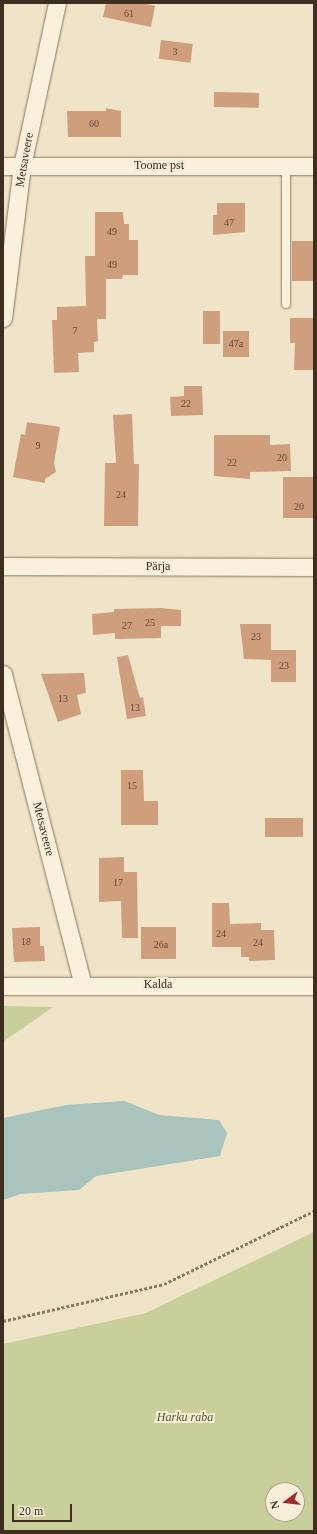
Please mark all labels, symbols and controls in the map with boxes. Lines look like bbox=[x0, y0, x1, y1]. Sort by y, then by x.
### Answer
house number: 61 bbox=[124, 8, 134, 20]
house number: 3 bbox=[172, 46, 178, 58]
house number: 60 bbox=[89, 118, 99, 130]
street label: Metsaveere bbox=[13, 132, 37, 188]
street label: Toome pst bbox=[134, 159, 184, 173]
house number: 47 bbox=[224, 217, 234, 229]
house number: 49 bbox=[107, 226, 117, 238]
house number: 49 bbox=[107, 259, 117, 271]
house number: 7 bbox=[72, 325, 78, 337]
house number: 47a bbox=[229, 338, 243, 350]
house number: 22 bbox=[181, 398, 191, 410]
house number: 9 bbox=[36, 440, 40, 452]
house number: 20 bbox=[277, 452, 287, 464]
house number: 22 bbox=[227, 457, 237, 469]
house number: 24 bbox=[116, 489, 126, 501]
house number: 20 bbox=[294, 501, 304, 513]
street label: Pärja bbox=[146, 560, 170, 574]
house number: 25 bbox=[145, 617, 155, 629]
house number: 27 bbox=[122, 620, 132, 632]
house number: 23 bbox=[251, 631, 261, 643]
house number: 23 bbox=[279, 660, 289, 672]
house number: 13 bbox=[58, 693, 68, 705]
house number: 13 bbox=[130, 702, 140, 714]
house number: 15 bbox=[127, 780, 137, 792]
street label: Metsaveere bbox=[29, 800, 57, 858]
house number: 17 bbox=[113, 877, 123, 889]
house number: 24 bbox=[216, 928, 226, 940]
house number: 18 bbox=[21, 936, 31, 948]
house number: 24 bbox=[253, 937, 263, 949]
house number: 26a bbox=[154, 939, 168, 951]
street label: Kalda bbox=[144, 978, 172, 992]
park label: Harku raba bbox=[157, 1411, 213, 1425]
north arrow bbox=[265, 1482, 305, 1522]
scale bar bbox=[14, 1496, 74, 1522]
text: N bbox=[268, 1499, 281, 1510]
text: 20 m bbox=[19, 1504, 43, 1518]

